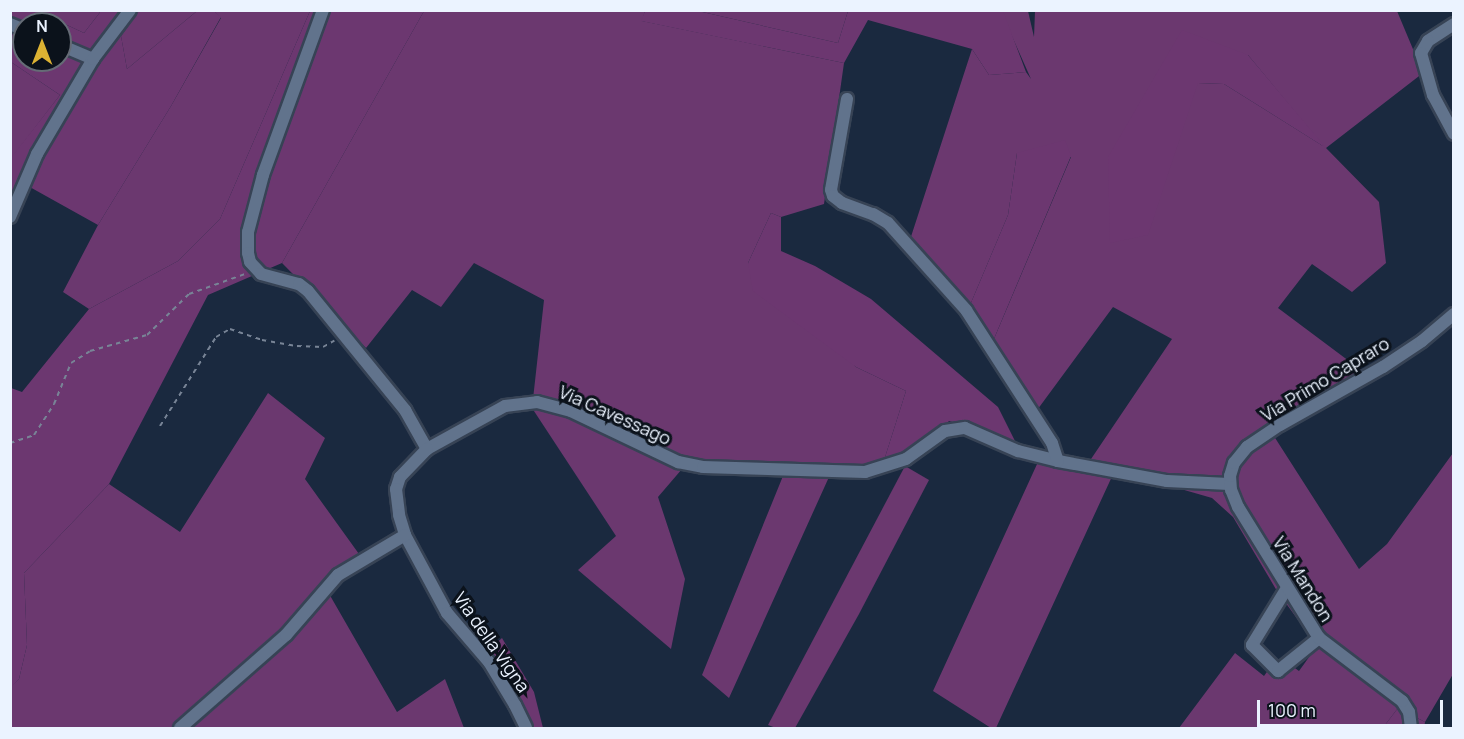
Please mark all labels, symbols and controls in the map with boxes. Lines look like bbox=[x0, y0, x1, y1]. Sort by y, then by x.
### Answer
north arrow bbox=[12, 12, 72, 72]
text: N bbox=[36, 15, 48, 37]
street label: Via Primo Capraro bbox=[1257, 332, 1393, 426]
street label: Via Cavessago bbox=[556, 381, 674, 449]
street label: Via Mandon bbox=[1268, 533, 1338, 625]
street label: Via della Vigna bbox=[449, 588, 535, 696]
scale bar bbox=[1260, 688, 1446, 726]
text: 100 m bbox=[1268, 698, 1316, 722]

